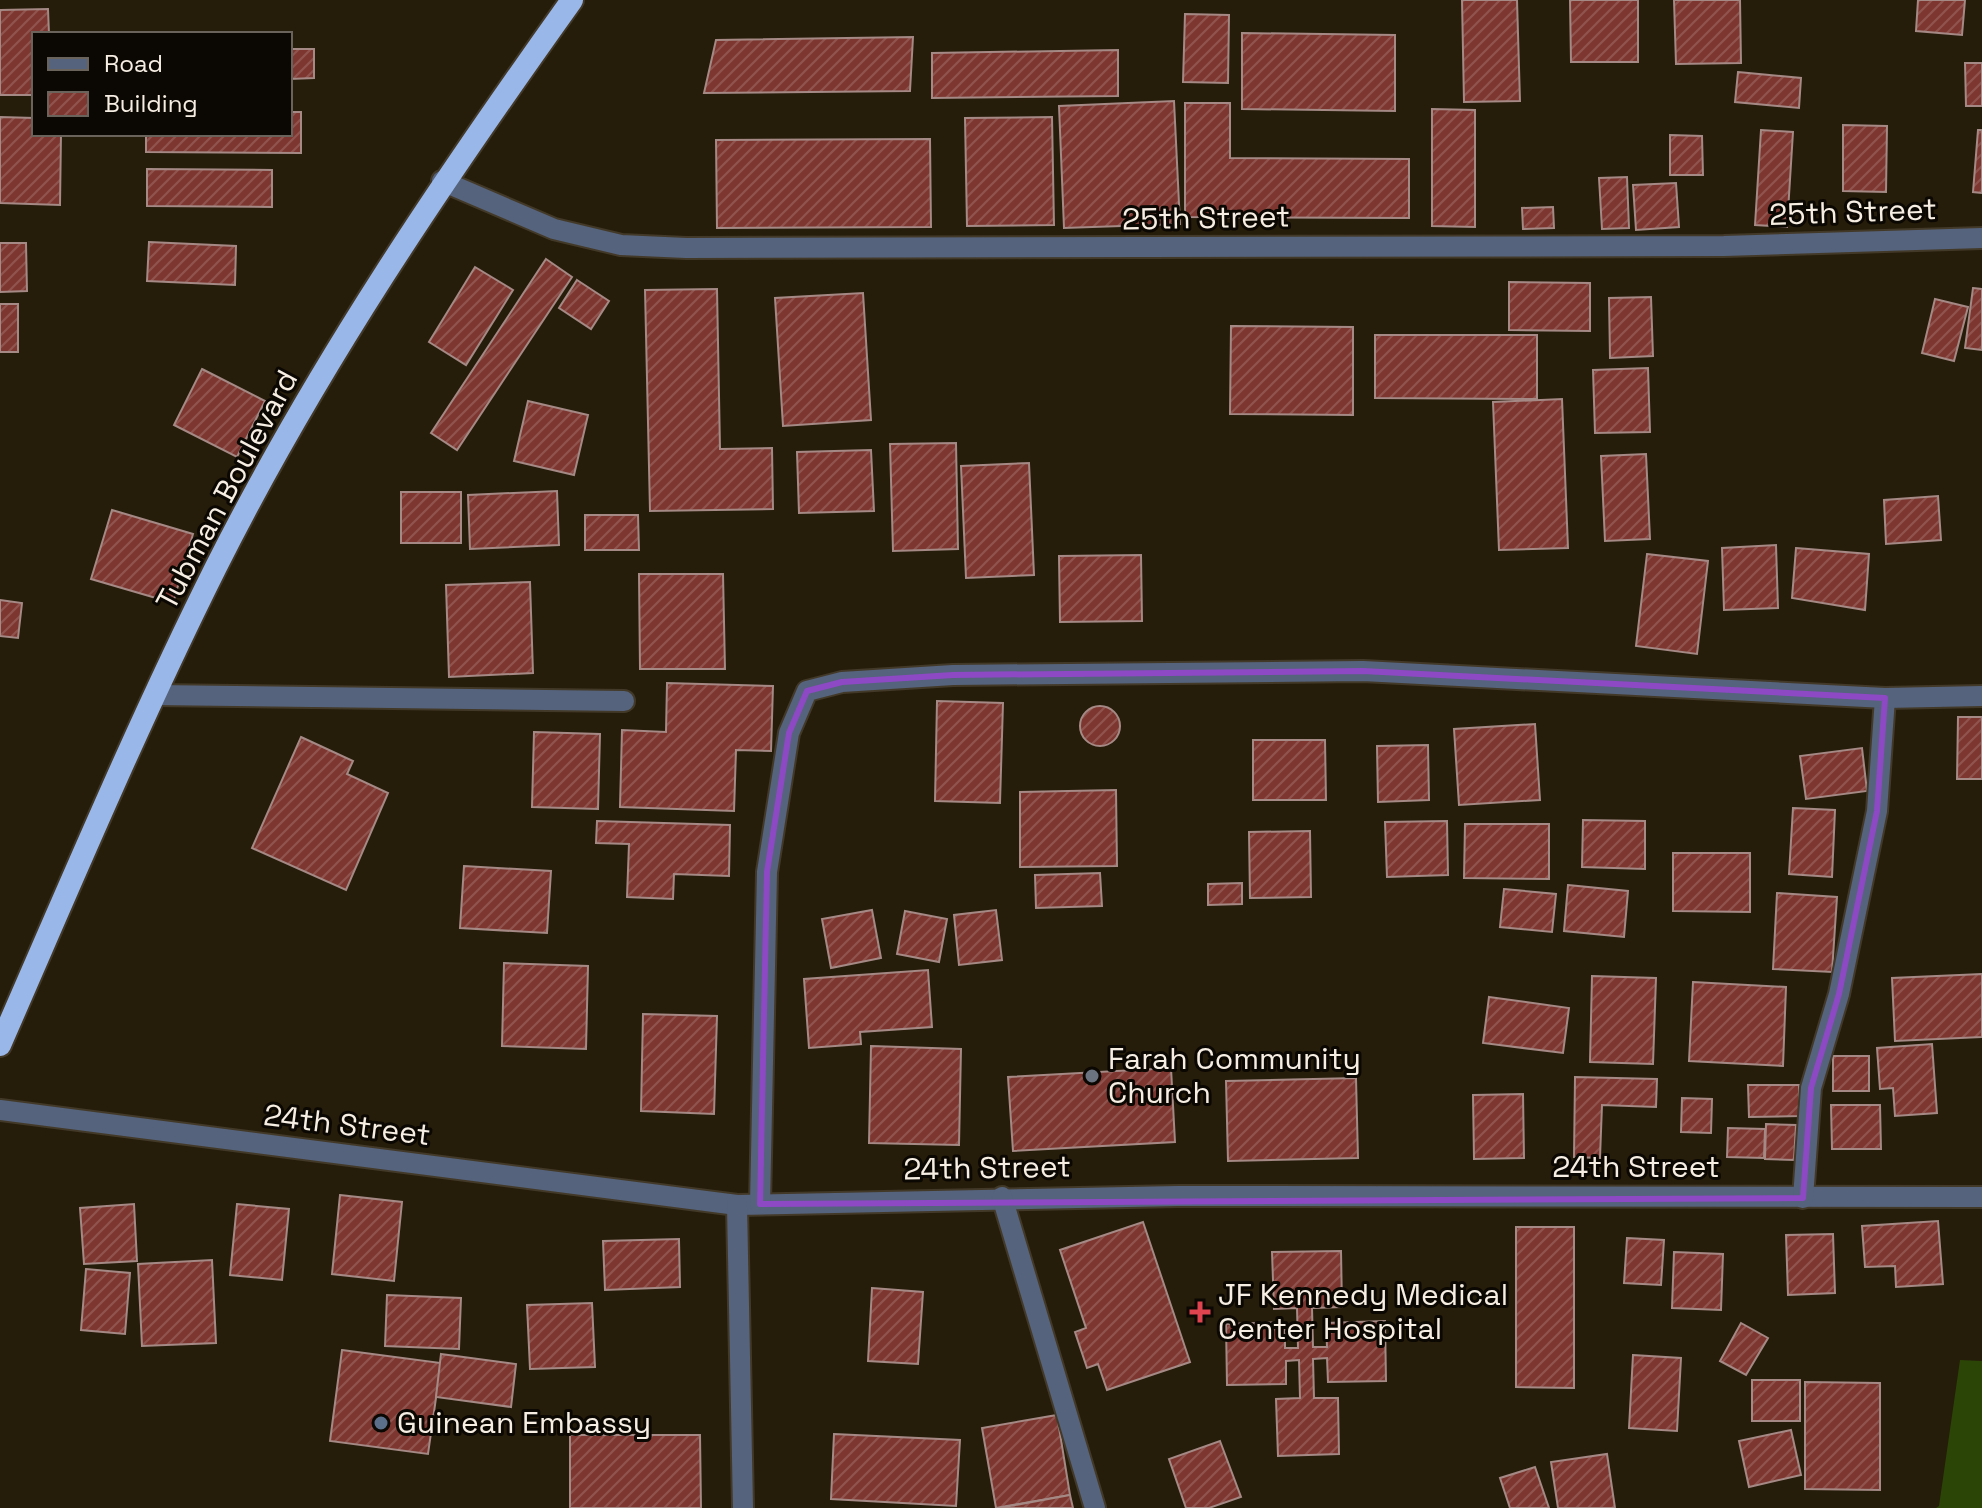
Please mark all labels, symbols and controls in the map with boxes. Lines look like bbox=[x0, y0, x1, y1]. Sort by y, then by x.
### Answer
legend bbox=[32, 32, 292, 136]
text: Road bbox=[104, 48, 163, 79]
text: Building bbox=[104, 88, 198, 119]
street label: 25th Street bbox=[1769, 189, 1937, 234]
street label: 25th Street bbox=[1122, 197, 1290, 238]
street label: Tubman Boulevard bbox=[147, 363, 306, 617]
place label: Farah Community Church bbox=[1108, 1039, 1361, 1112]
marker: Farah Community Church bbox=[1083, 1067, 1101, 1085]
street label: 24th Street bbox=[262, 1095, 433, 1154]
street label: 24th Street bbox=[903, 1147, 1071, 1188]
street label: 24th Street bbox=[1552, 1147, 1720, 1186]
place label: JF Kennedy Medical Center Hospital bbox=[1218, 1275, 1508, 1348]
marker: JF Kennedy Medical Center Hospital bbox=[1189, 1301, 1211, 1323]
place label: Guinean Embassy bbox=[397, 1403, 651, 1442]
marker: Guinean Embassy bbox=[372, 1414, 390, 1432]

